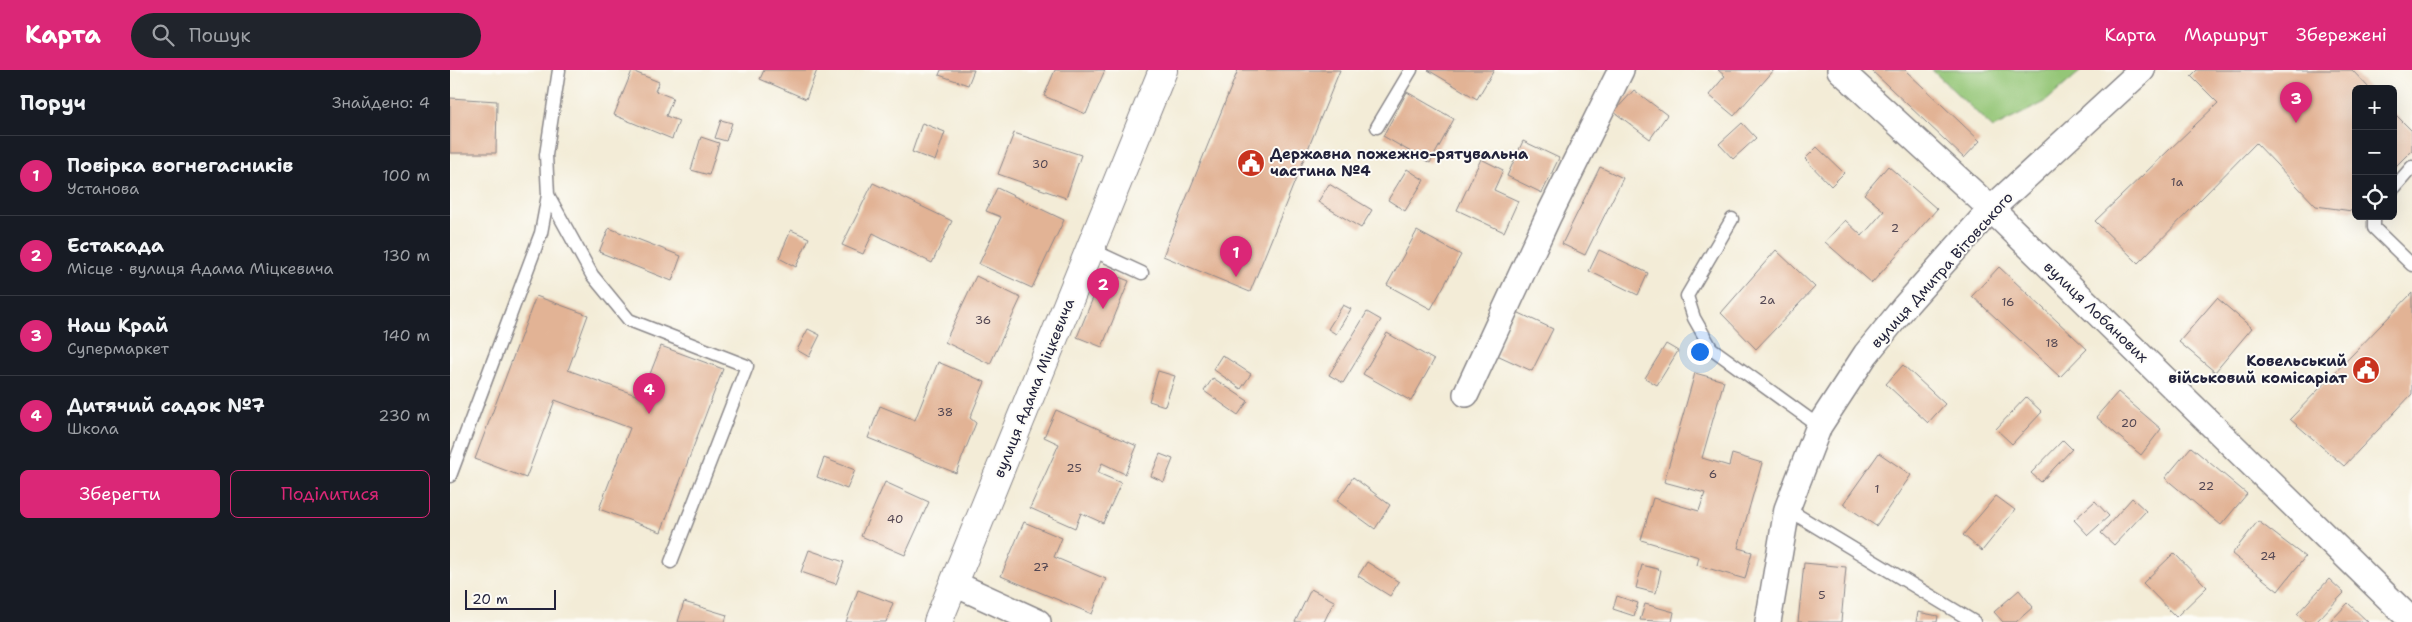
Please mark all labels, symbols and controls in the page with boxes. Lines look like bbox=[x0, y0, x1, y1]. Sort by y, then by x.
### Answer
search box bbox=[131, 13, 481, 58]
text: Карта bbox=[25, 19, 101, 51]
icon: search bbox=[149, 21, 177, 49]
text: Пошук bbox=[189, 23, 251, 48]
text: Карта bbox=[2104, 23, 2156, 47]
text: Маршрут bbox=[2184, 23, 2268, 47]
text: Збережені bbox=[2296, 23, 2387, 47]
pin: 3 bbox=[2280, 82, 2312, 123]
map controls bbox=[2352, 85, 2397, 220]
button: + bbox=[2352, 85, 2397, 130]
text: Поруч bbox=[20, 89, 86, 117]
text: Знайдено: 4 bbox=[332, 92, 430, 113]
button: − bbox=[2352, 130, 2397, 175]
place label: Державна пожежно-рятувальна частина №4 bbox=[1270, 144, 1529, 181]
public building icon: Державна пожежно-рятувальна частина №4 bbox=[1236, 148, 1266, 178]
text: Повірка вогнегасників bbox=[67, 153, 293, 178]
house number: 30 bbox=[1032, 156, 1048, 172]
text: 1 bbox=[32, 165, 40, 186]
text: 100 m bbox=[382, 165, 430, 186]
house number: 1а bbox=[2171, 174, 2184, 190]
button: locate bbox=[2352, 175, 2397, 220]
text: Установа bbox=[67, 178, 139, 199]
street label: вулиця Дмитра Вітовського bbox=[1866, 188, 2018, 352]
house number: 2 bbox=[1891, 220, 1899, 236]
text: Естакада bbox=[67, 233, 164, 258]
pin: 1 bbox=[1220, 236, 1252, 277]
text: 2 bbox=[30, 245, 42, 266]
text: 130 m bbox=[383, 245, 430, 266]
street label: вулиця Лобанових bbox=[2039, 257, 2153, 367]
text: Місце · вулиця Адама Міцкевича bbox=[67, 258, 334, 279]
pin: 2 bbox=[1087, 268, 1119, 309]
house number: 2а bbox=[1759, 292, 1775, 308]
house number: 16 bbox=[2001, 294, 2015, 310]
street label: вулиця Адама Міцкевича bbox=[989, 295, 1079, 481]
house number: 36 bbox=[975, 312, 991, 328]
text: Наш Край bbox=[67, 313, 168, 338]
text: 3 bbox=[30, 325, 42, 346]
text: 140 m bbox=[383, 325, 430, 346]
house number: 18 bbox=[2045, 335, 2059, 351]
text: Супермаркет bbox=[67, 338, 169, 359]
your location bbox=[1687, 339, 1713, 365]
place label: Ковельський військовий комісаріат bbox=[2169, 351, 2348, 388]
public building icon: Ковельський військовий комісаріат bbox=[2351, 355, 2381, 385]
pin: 4 bbox=[633, 373, 665, 414]
text: Дитячий садок №7 bbox=[67, 393, 265, 418]
house number: 38 bbox=[937, 404, 953, 420]
text: 4 bbox=[30, 405, 42, 426]
text: 230 m bbox=[378, 405, 430, 426]
house number: 20 bbox=[2121, 415, 2137, 431]
text: Школа bbox=[67, 418, 119, 439]
house number: 25 bbox=[1066, 460, 1082, 476]
house number: 6 bbox=[1709, 466, 1717, 482]
button: Зберегти bbox=[20, 470, 220, 518]
button: Поділитися bbox=[230, 470, 430, 518]
house number: 22 bbox=[2198, 478, 2214, 494]
house number: 1 bbox=[1874, 481, 1880, 497]
house number: 40 bbox=[887, 511, 903, 527]
house number: 24 bbox=[2260, 548, 2276, 564]
house number: 27 bbox=[1033, 559, 1049, 575]
scale bar bbox=[465, 587, 556, 610]
house number: 5 bbox=[1818, 587, 1826, 603]
text: 20 m bbox=[472, 590, 508, 608]

